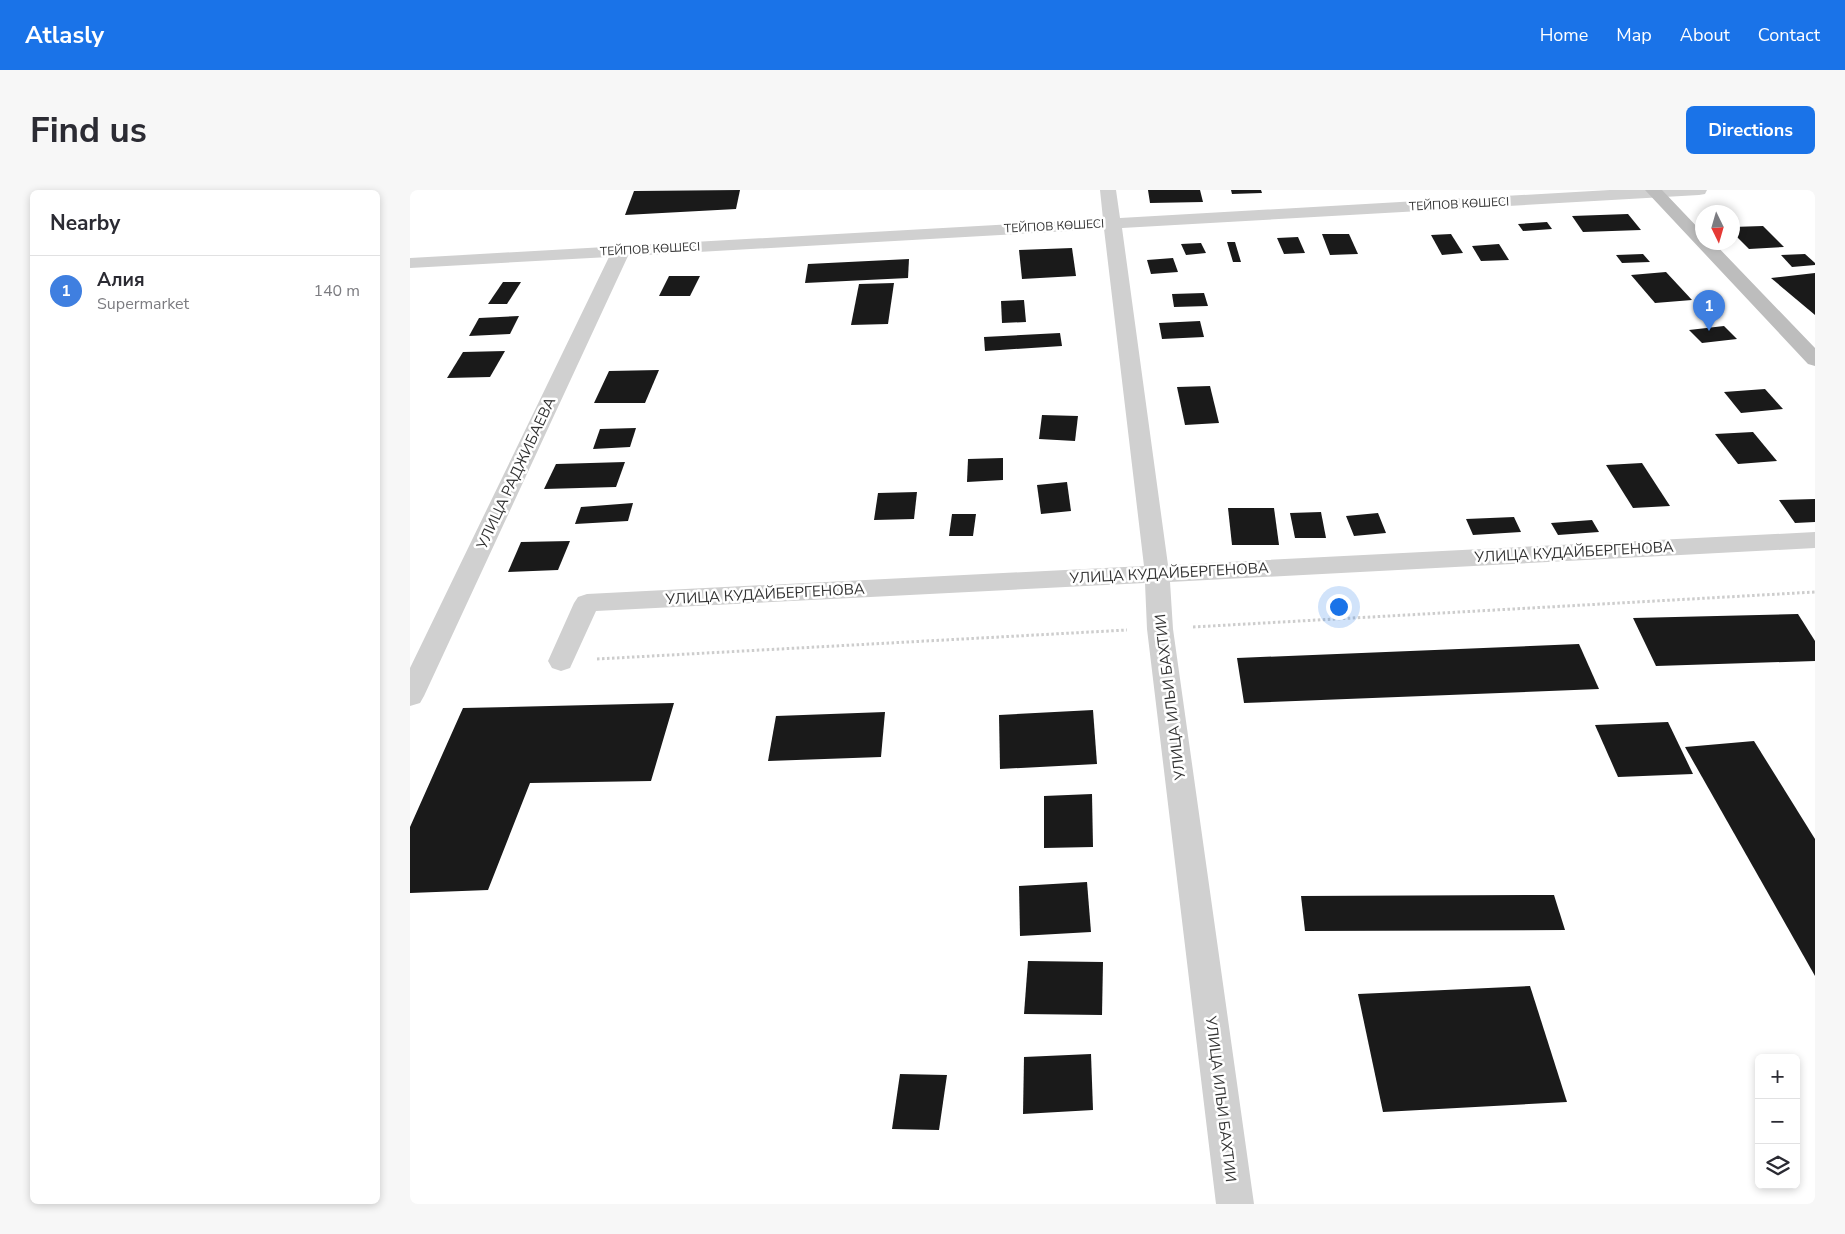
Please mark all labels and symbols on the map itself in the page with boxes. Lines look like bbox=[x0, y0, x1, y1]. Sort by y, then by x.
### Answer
street label: ТЕЙПОВ КӨШЕСІ bbox=[1409, 193, 1509, 215]
north arrow bbox=[1695, 205, 1740, 250]
street label: ТЕЙПОВ КӨШЕСІ bbox=[1004, 215, 1104, 237]
street label: ТЕЙПОВ КӨШЕСІ bbox=[600, 238, 700, 260]
pin: 1 bbox=[1693, 290, 1725, 331]
street label: УЛИЦА РАДЖИБАЕВА bbox=[472, 394, 560, 553]
street label: УЛИЦА КУДАЙБЕРГЕНОВА bbox=[1473, 537, 1674, 567]
street label: УЛИЦА КУДАЙБЕРГЕНОВА bbox=[1068, 558, 1269, 588]
street label: УЛИЦА КУДАЙБЕРГЕНОВА bbox=[664, 579, 865, 609]
your location bbox=[1326, 594, 1352, 620]
street label: УЛИЦА ИЛЬИ БАХТИИ bbox=[1150, 613, 1190, 782]
street label: УЛИЦА ИЛЬИ БАХТИИ bbox=[1201, 1014, 1241, 1183]

